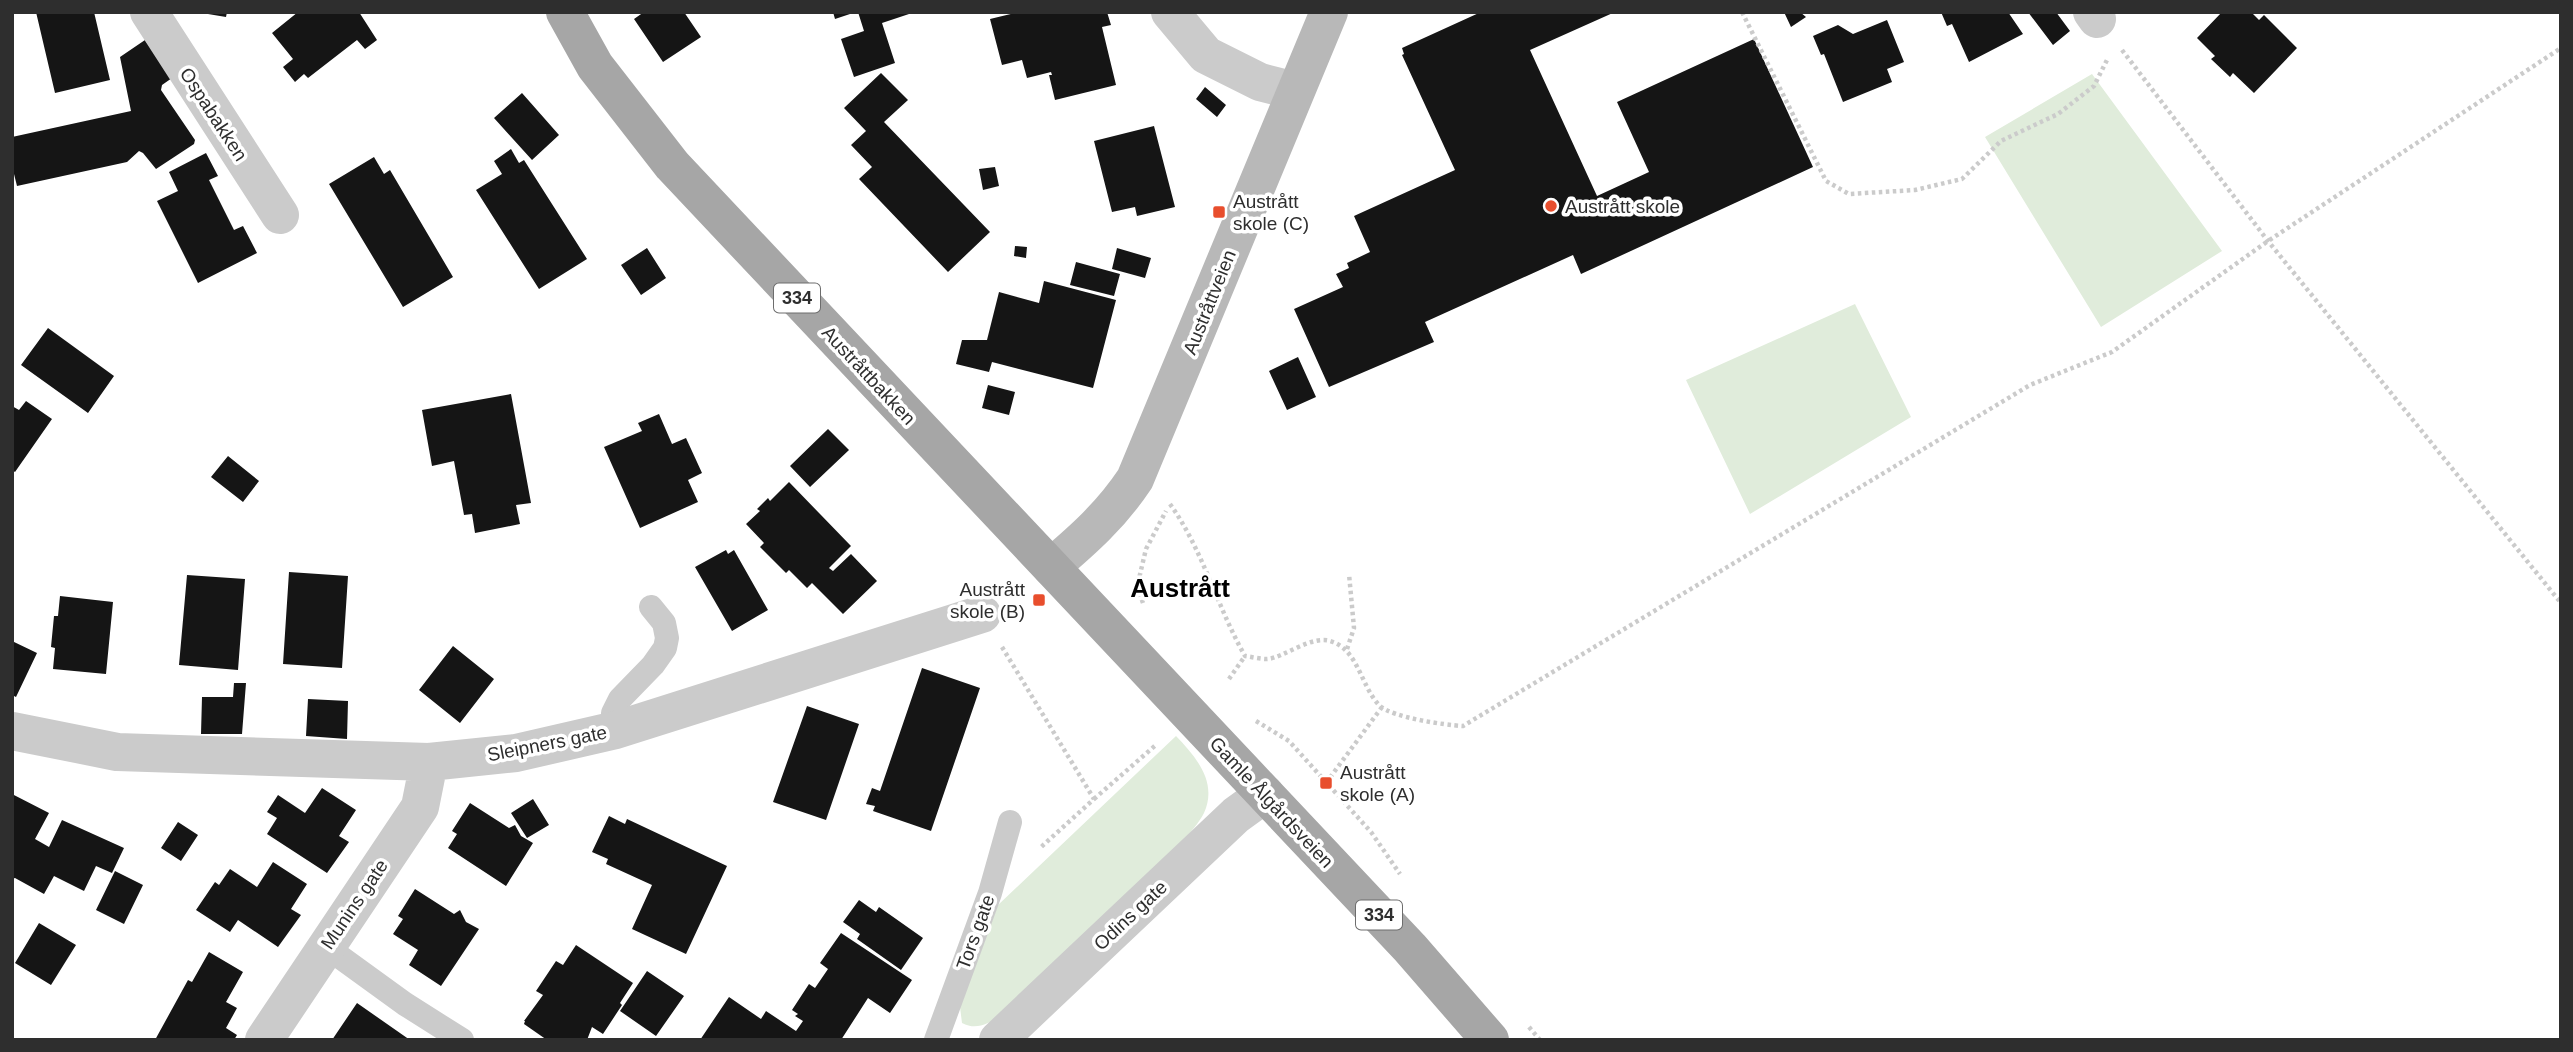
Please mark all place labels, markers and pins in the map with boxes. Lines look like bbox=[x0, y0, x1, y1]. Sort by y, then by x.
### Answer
place label: Austrått skole (C) bbox=[1233, 191, 1309, 234]
place label: Austrått skole bbox=[1565, 196, 1680, 217]
marker: Austrått skole bbox=[1543, 198, 1559, 214]
marker: Austrått skole (C) bbox=[1211, 204, 1227, 220]
place label: Austrått skole (B) bbox=[950, 579, 1026, 622]
marker: Austrått skole (B) bbox=[1031, 592, 1047, 608]
place label: Austrått skole (A) bbox=[1340, 762, 1415, 805]
marker: Austrått skole (A) bbox=[1318, 775, 1334, 791]

